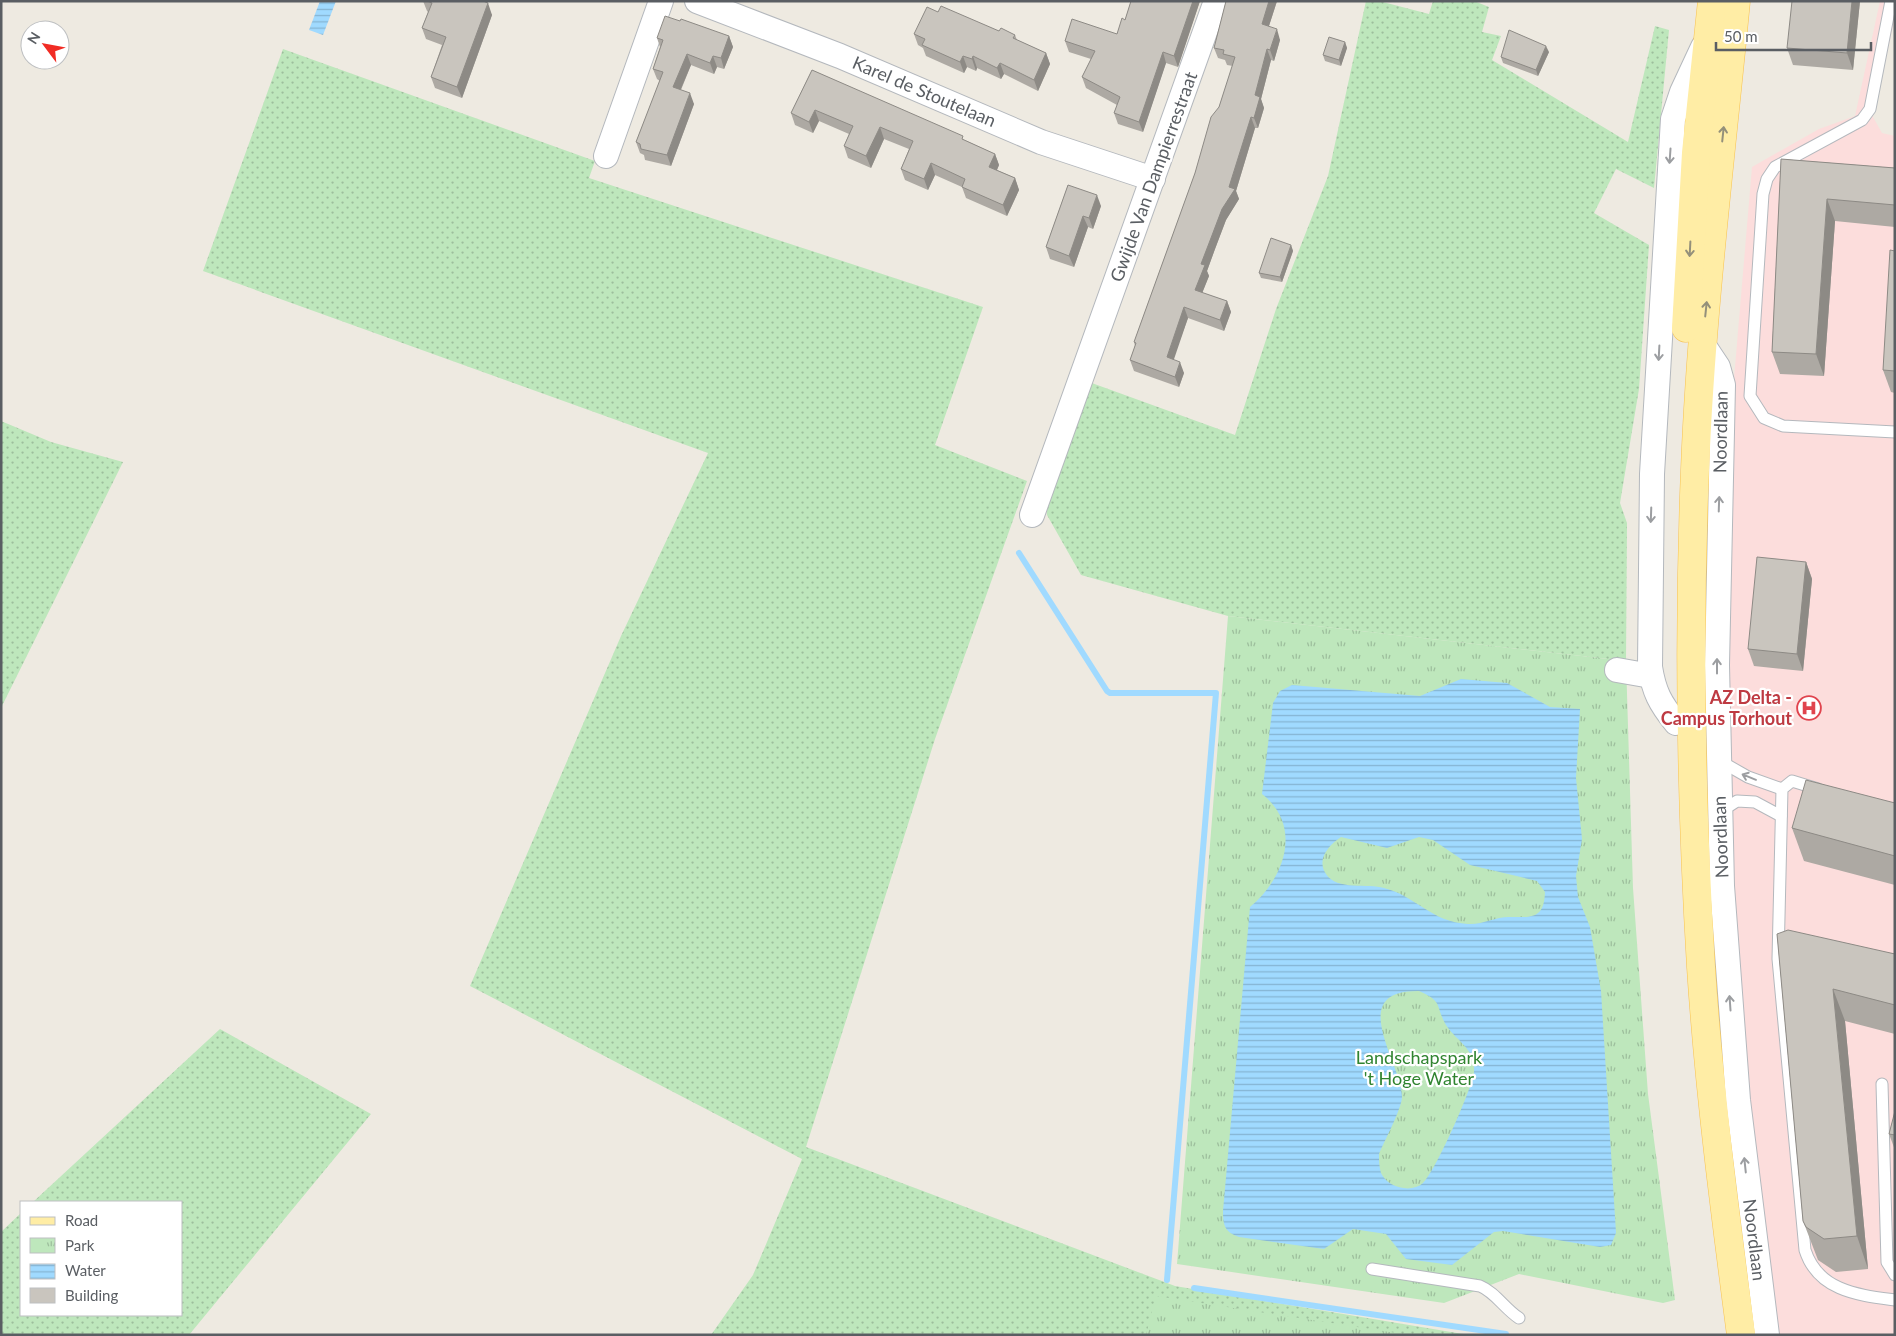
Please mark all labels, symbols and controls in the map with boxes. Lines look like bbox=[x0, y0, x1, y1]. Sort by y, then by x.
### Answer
north arrow bbox=[20, 20, 70, 70]
scale bar bbox=[1716, 20, 1871, 52]
text: 50 m bbox=[1724, 27, 1758, 45]
text: N bbox=[23, 29, 44, 47]
street label: Karel de Stoutelaan bbox=[849, 51, 999, 131]
street label: Gwijde Van Dampierrestraat bbox=[1105, 68, 1202, 285]
one-way arrow bbox=[1718, 126, 1728, 142]
one-way arrow bbox=[1666, 148, 1675, 164]
one-way arrow bbox=[1686, 241, 1695, 257]
one-way arrow bbox=[1701, 301, 1711, 317]
one-way arrow bbox=[1654, 345, 1663, 361]
street label: Noordlaan bbox=[1708, 391, 1732, 473]
one-way arrow bbox=[1714, 496, 1724, 512]
one-way arrow bbox=[1646, 507, 1656, 523]
one-way arrow bbox=[1712, 658, 1722, 674]
place label: AZ Delta - Campus Torhout bbox=[1661, 686, 1792, 729]
hospital icon: AZ Delta - Campus Torhout bbox=[1796, 695, 1822, 721]
one-way arrow bbox=[1741, 772, 1756, 781]
street label: Noordlaan bbox=[1708, 796, 1732, 879]
one-way arrow bbox=[1725, 995, 1734, 1011]
park label: Landschapspark 't Hoge Water bbox=[1356, 1046, 1483, 1089]
one-way arrow bbox=[1740, 1157, 1750, 1173]
street label: Noordlaan bbox=[1739, 1198, 1771, 1282]
legend bbox=[20, 1201, 182, 1316]
text: Road bbox=[65, 1211, 98, 1229]
text: Park bbox=[65, 1236, 95, 1254]
text: Water bbox=[65, 1261, 106, 1279]
text: Building bbox=[65, 1286, 118, 1304]

